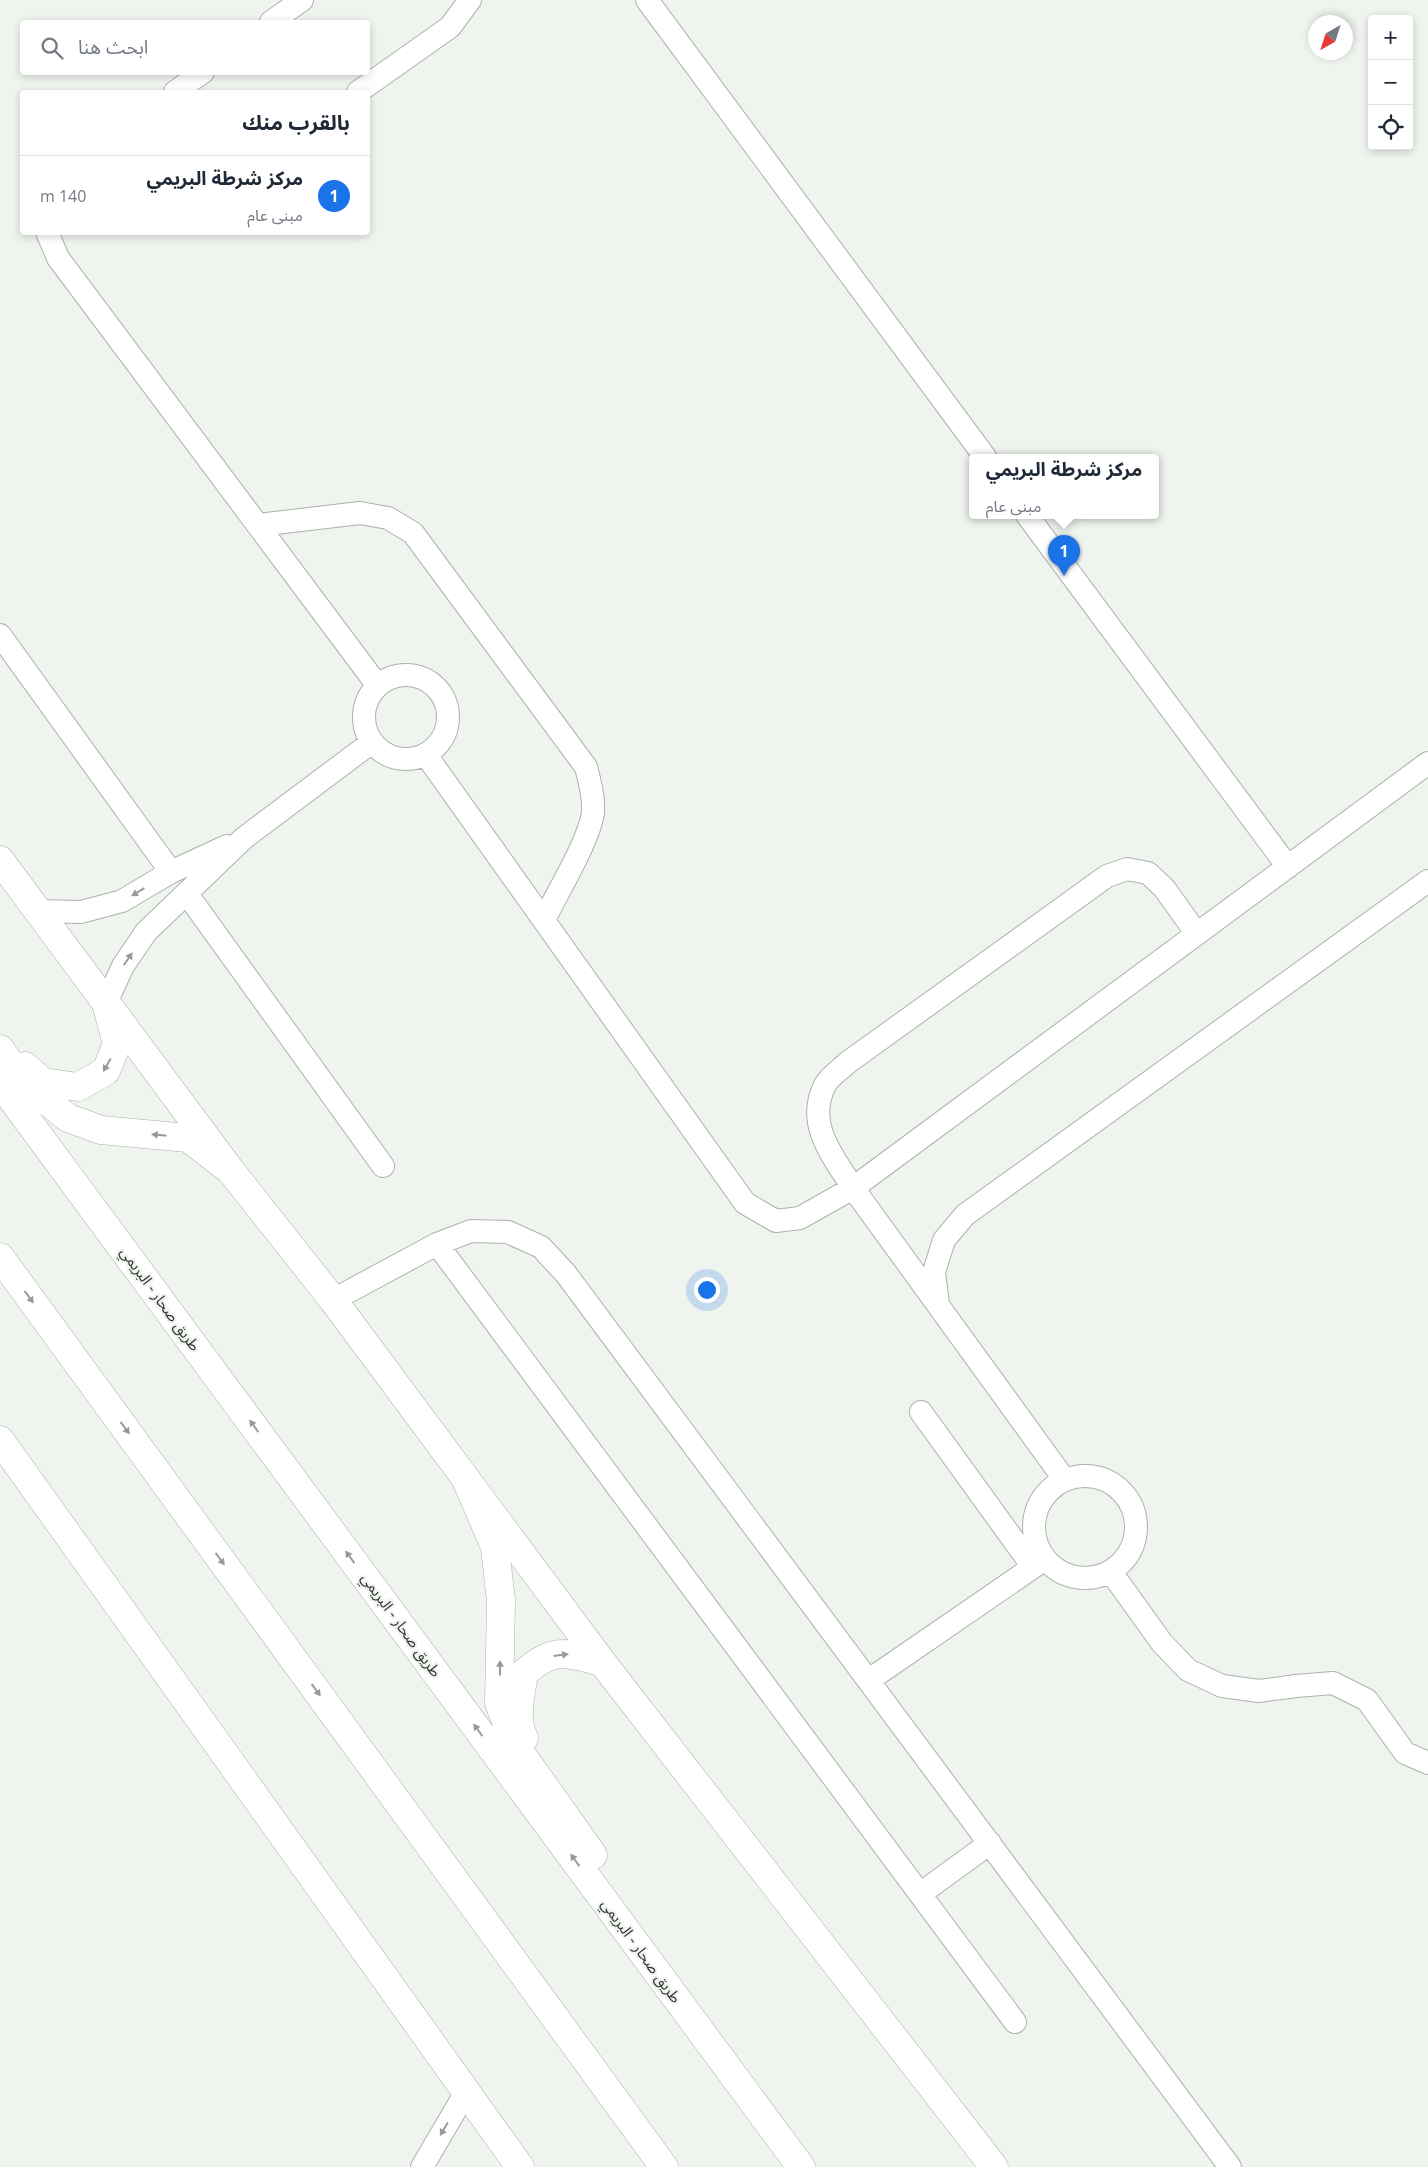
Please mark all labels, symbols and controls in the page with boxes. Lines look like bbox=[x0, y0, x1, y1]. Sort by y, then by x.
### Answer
north arrow bbox=[1308, 15, 1353, 60]
map controls bbox=[1368, 15, 1413, 150]
button: + bbox=[1368, 15, 1413, 60]
search box bbox=[20, 20, 370, 75]
icon: search bbox=[38, 34, 66, 62]
text: ابحث هنا bbox=[78, 34, 148, 60]
button: − bbox=[1368, 60, 1413, 105]
button: locate bbox=[1368, 105, 1413, 150]
text: بالقرب منك bbox=[242, 108, 350, 136]
text: مركز شرطة البريمي bbox=[147, 165, 303, 191]
text: 140 m bbox=[40, 185, 86, 207]
text: 1 bbox=[329, 185, 339, 207]
text: مبنى عام bbox=[247, 204, 303, 226]
popup bbox=[969, 454, 1159, 519]
text: مركز شرطة البريمي bbox=[986, 456, 1142, 482]
text: مبنى عام bbox=[986, 495, 1042, 517]
pin: 1 bbox=[1048, 535, 1080, 576]
one-way arrow bbox=[132, 887, 145, 896]
one-way arrow bbox=[123, 952, 132, 966]
one-way arrow bbox=[103, 1057, 111, 1072]
one-way arrow bbox=[151, 1131, 167, 1139]
street label: طريق صحار - البريمي bbox=[114, 1242, 205, 1356]
your location bbox=[694, 1277, 720, 1303]
one-way arrow bbox=[24, 1290, 34, 1304]
one-way arrow bbox=[248, 1420, 259, 1433]
one-way arrow bbox=[119, 1421, 130, 1434]
one-way arrow bbox=[345, 1550, 355, 1564]
one-way arrow bbox=[215, 1552, 226, 1565]
street label: طريق صحار - البريمي bbox=[355, 1568, 446, 1682]
one-way arrow bbox=[554, 1651, 570, 1659]
one-way arrow bbox=[496, 1660, 504, 1676]
one-way arrow bbox=[311, 1684, 321, 1697]
one-way arrow bbox=[473, 1723, 483, 1737]
one-way arrow bbox=[569, 1854, 580, 1867]
street label: طريق صحار - البريمي bbox=[595, 1894, 686, 2008]
one-way arrow bbox=[439, 2123, 448, 2136]

